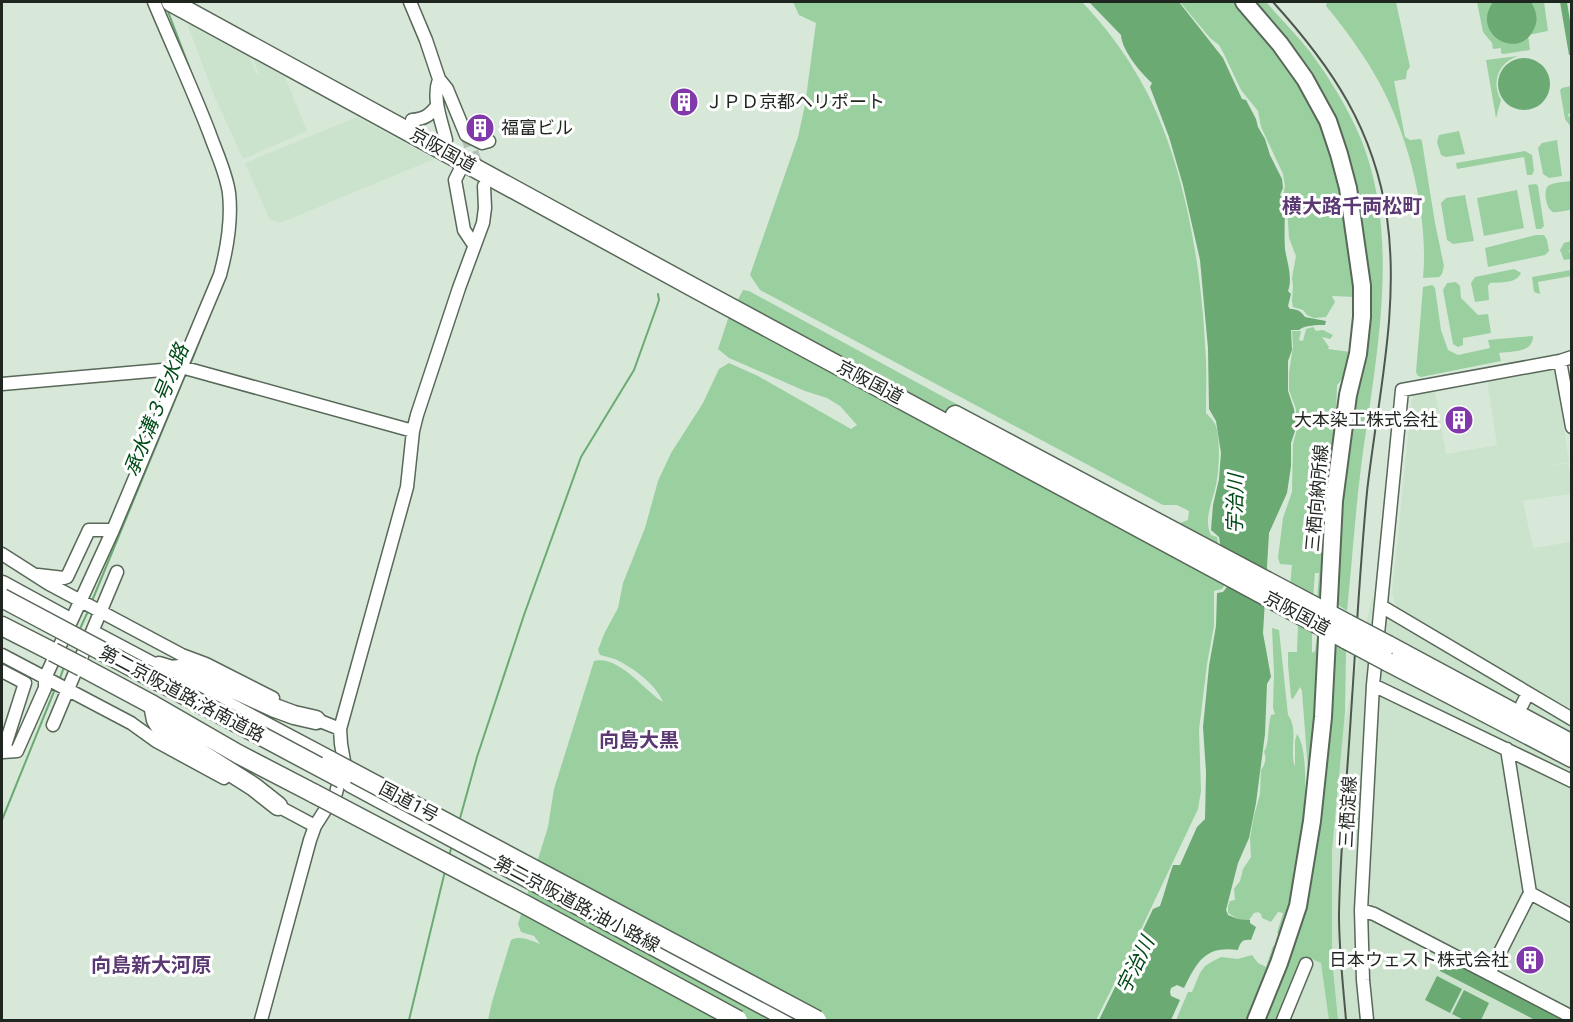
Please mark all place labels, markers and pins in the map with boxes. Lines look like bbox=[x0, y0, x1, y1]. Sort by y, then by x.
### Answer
building icon: ＪＰＤ京都ヘリポート bbox=[668, 86, 700, 118]
place label: ＪＰＤ京都ヘリポート bbox=[705, 91, 885, 112]
building icon: 福富ビル bbox=[464, 112, 496, 144]
place label: 福富ビル bbox=[501, 117, 573, 138]
building icon: 大本染工株式会社 bbox=[1443, 404, 1475, 436]
place label: 大本染工株式会社 bbox=[1294, 409, 1438, 430]
building icon: 日本ウェスト株式会社 bbox=[1514, 944, 1546, 976]
place label: 日本ウェスト株式会社 bbox=[1329, 949, 1509, 970]

